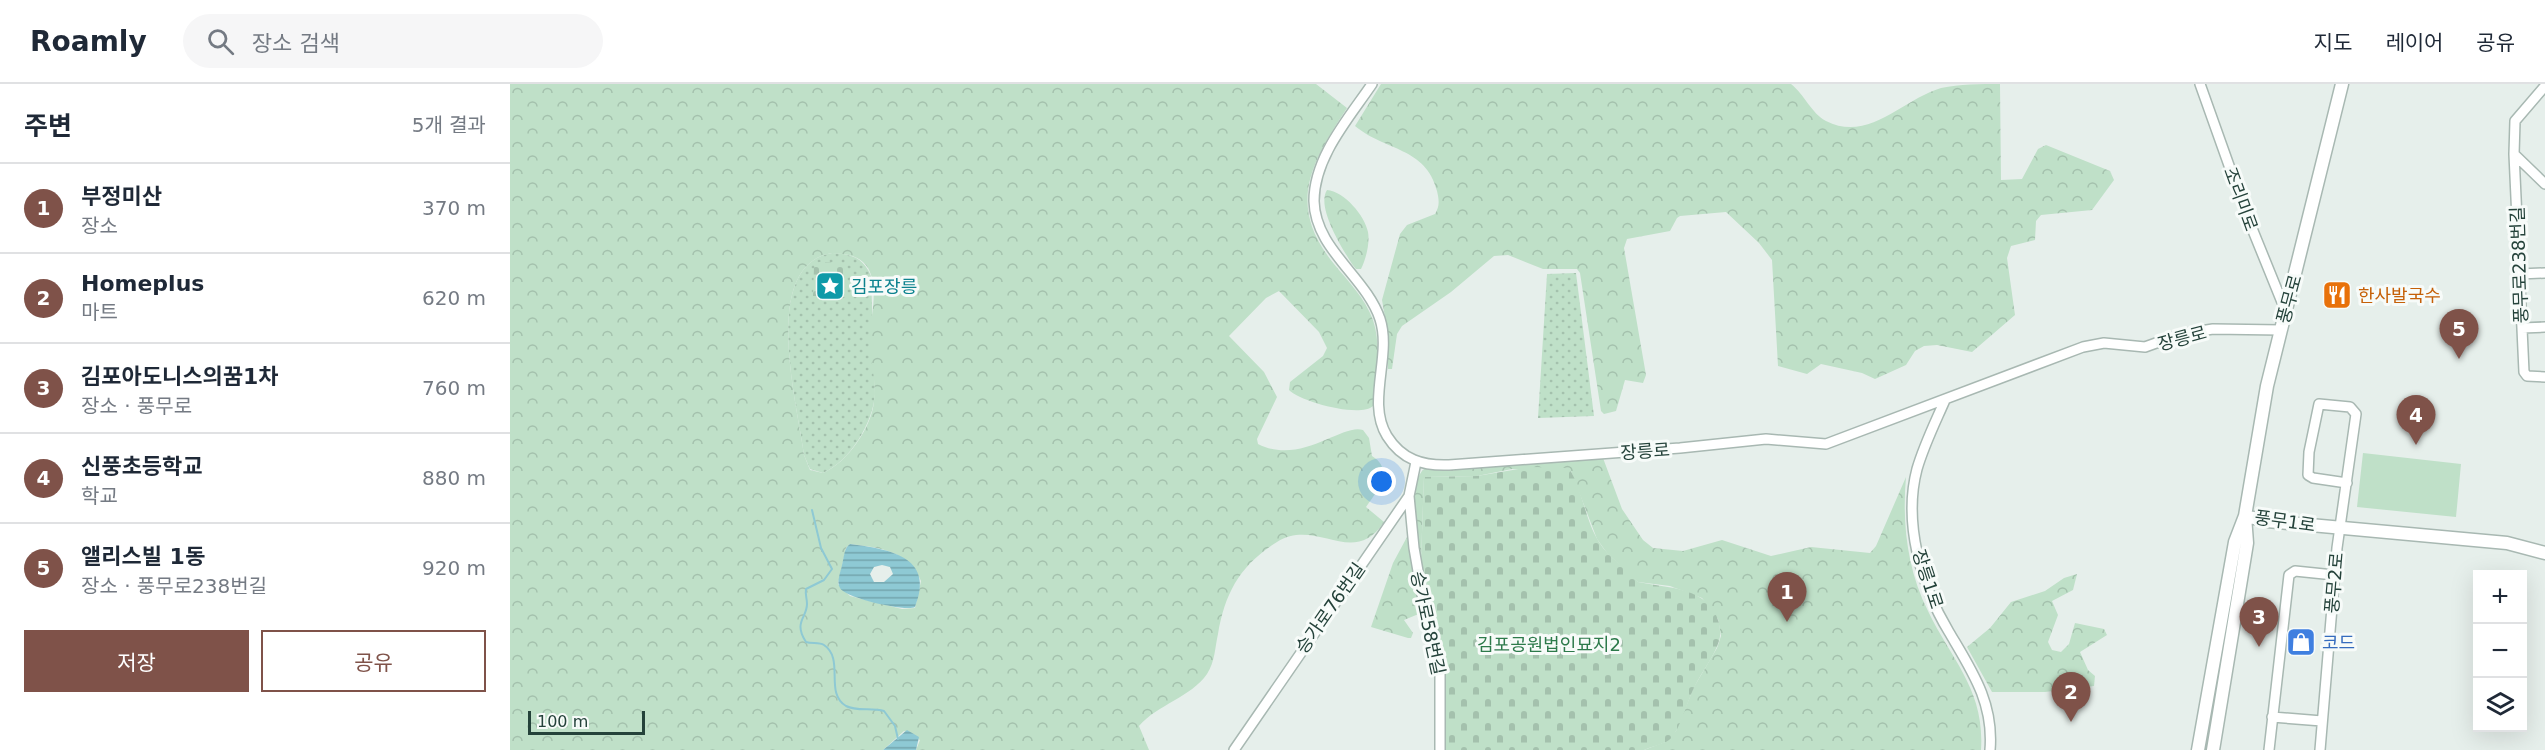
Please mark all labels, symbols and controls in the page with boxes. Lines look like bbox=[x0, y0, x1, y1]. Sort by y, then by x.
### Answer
search box bbox=[183, 14, 603, 68]
text: Roamly bbox=[30, 25, 147, 58]
icon: search bbox=[204, 25, 237, 58]
text: 장소 검색 bbox=[252, 31, 340, 56]
text: 지도 bbox=[2314, 31, 2352, 55]
text: 레이어 bbox=[2385, 31, 2443, 55]
text: 공유 bbox=[2476, 31, 2515, 55]
text: 주변 bbox=[24, 111, 72, 141]
text: 5개 결과 bbox=[412, 113, 486, 137]
street label: 조리미로 bbox=[2220, 164, 2262, 234]
text: 부정미산 bbox=[81, 184, 162, 209]
text: 1 bbox=[37, 196, 50, 220]
text: 370 m bbox=[422, 196, 486, 220]
street label: 풍무로238번길 bbox=[2506, 206, 2532, 324]
text: 장소 bbox=[81, 214, 118, 238]
place icon: 김포장릉 bbox=[814, 270, 846, 302]
text: Homeplus bbox=[81, 271, 204, 296]
street label: 풍무로 bbox=[2272, 272, 2306, 326]
place label: 김포장릉 bbox=[851, 276, 917, 297]
restaurant icon: 한사발국수 bbox=[2321, 279, 2353, 311]
place label: 한사발국수 bbox=[2358, 285, 2441, 306]
text: 2 bbox=[37, 286, 50, 310]
text: 620 m bbox=[422, 286, 486, 310]
text: 마트 bbox=[81, 300, 118, 324]
pin: 5 bbox=[2440, 310, 2478, 359]
street label: 장릉로 bbox=[2155, 321, 2209, 355]
text: 김포아도니스의꿈1차 bbox=[81, 364, 278, 389]
text: 3 bbox=[37, 376, 50, 400]
text: 760 m bbox=[422, 376, 486, 400]
text: 장소 · 풍무로 bbox=[81, 394, 192, 418]
pin: 4 bbox=[2396, 396, 2436, 445]
street label: 장릉로 bbox=[1619, 439, 1671, 463]
text: 신풍초등학교 bbox=[81, 454, 202, 479]
text: 4 bbox=[37, 466, 50, 490]
text: 880 m bbox=[422, 466, 486, 490]
your location bbox=[1367, 467, 1396, 496]
text: 학교 bbox=[81, 484, 118, 508]
street label: 풍무1로 bbox=[2253, 506, 2317, 536]
text: 앨리스빌 1동 bbox=[81, 544, 205, 569]
street label: 장릉1로 bbox=[1909, 547, 1947, 611]
street label: 풍무2로 bbox=[2321, 552, 2347, 614]
text: 5 bbox=[37, 556, 50, 580]
text: 920 m bbox=[422, 556, 486, 580]
street label: 승가로76번길 bbox=[1291, 559, 1369, 657]
street label: 승가로58번길 bbox=[1407, 569, 1449, 677]
map controls bbox=[2473, 570, 2527, 732]
button: + bbox=[2473, 570, 2527, 624]
pin: 1 bbox=[1768, 572, 1806, 622]
text: 장소 · 풍무로238번길 bbox=[81, 574, 267, 598]
pin: 3 bbox=[2240, 598, 2278, 647]
button: − bbox=[2473, 624, 2527, 678]
shop icon: 코드 bbox=[2285, 626, 2317, 658]
button: 저장 bbox=[24, 630, 249, 692]
button: 공유 bbox=[261, 630, 486, 692]
place label: 코드 bbox=[2322, 632, 2355, 653]
park label: 김포공원법인묘지2 bbox=[1477, 634, 1621, 655]
pin: 2 bbox=[2052, 672, 2090, 722]
button: layers bbox=[2473, 678, 2527, 732]
scale bar bbox=[528, 708, 645, 736]
text: 100 m bbox=[537, 712, 588, 731]

